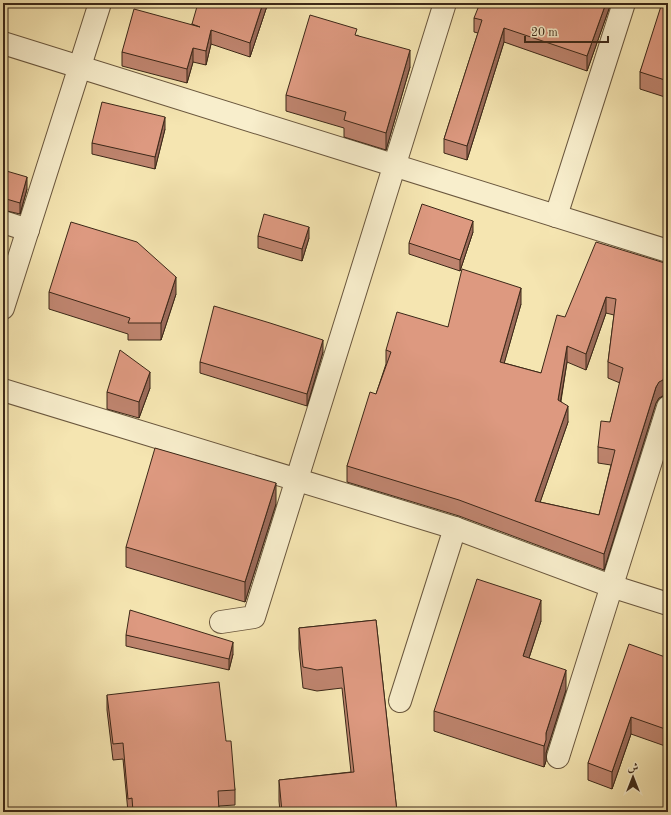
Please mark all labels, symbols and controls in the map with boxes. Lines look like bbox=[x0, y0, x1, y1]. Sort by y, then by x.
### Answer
scale bar bbox=[525, 18, 608, 44]
text: 20 m bbox=[531, 27, 558, 39]
north arrow bbox=[613, 757, 653, 797]
text: ش bbox=[628, 763, 639, 774]

